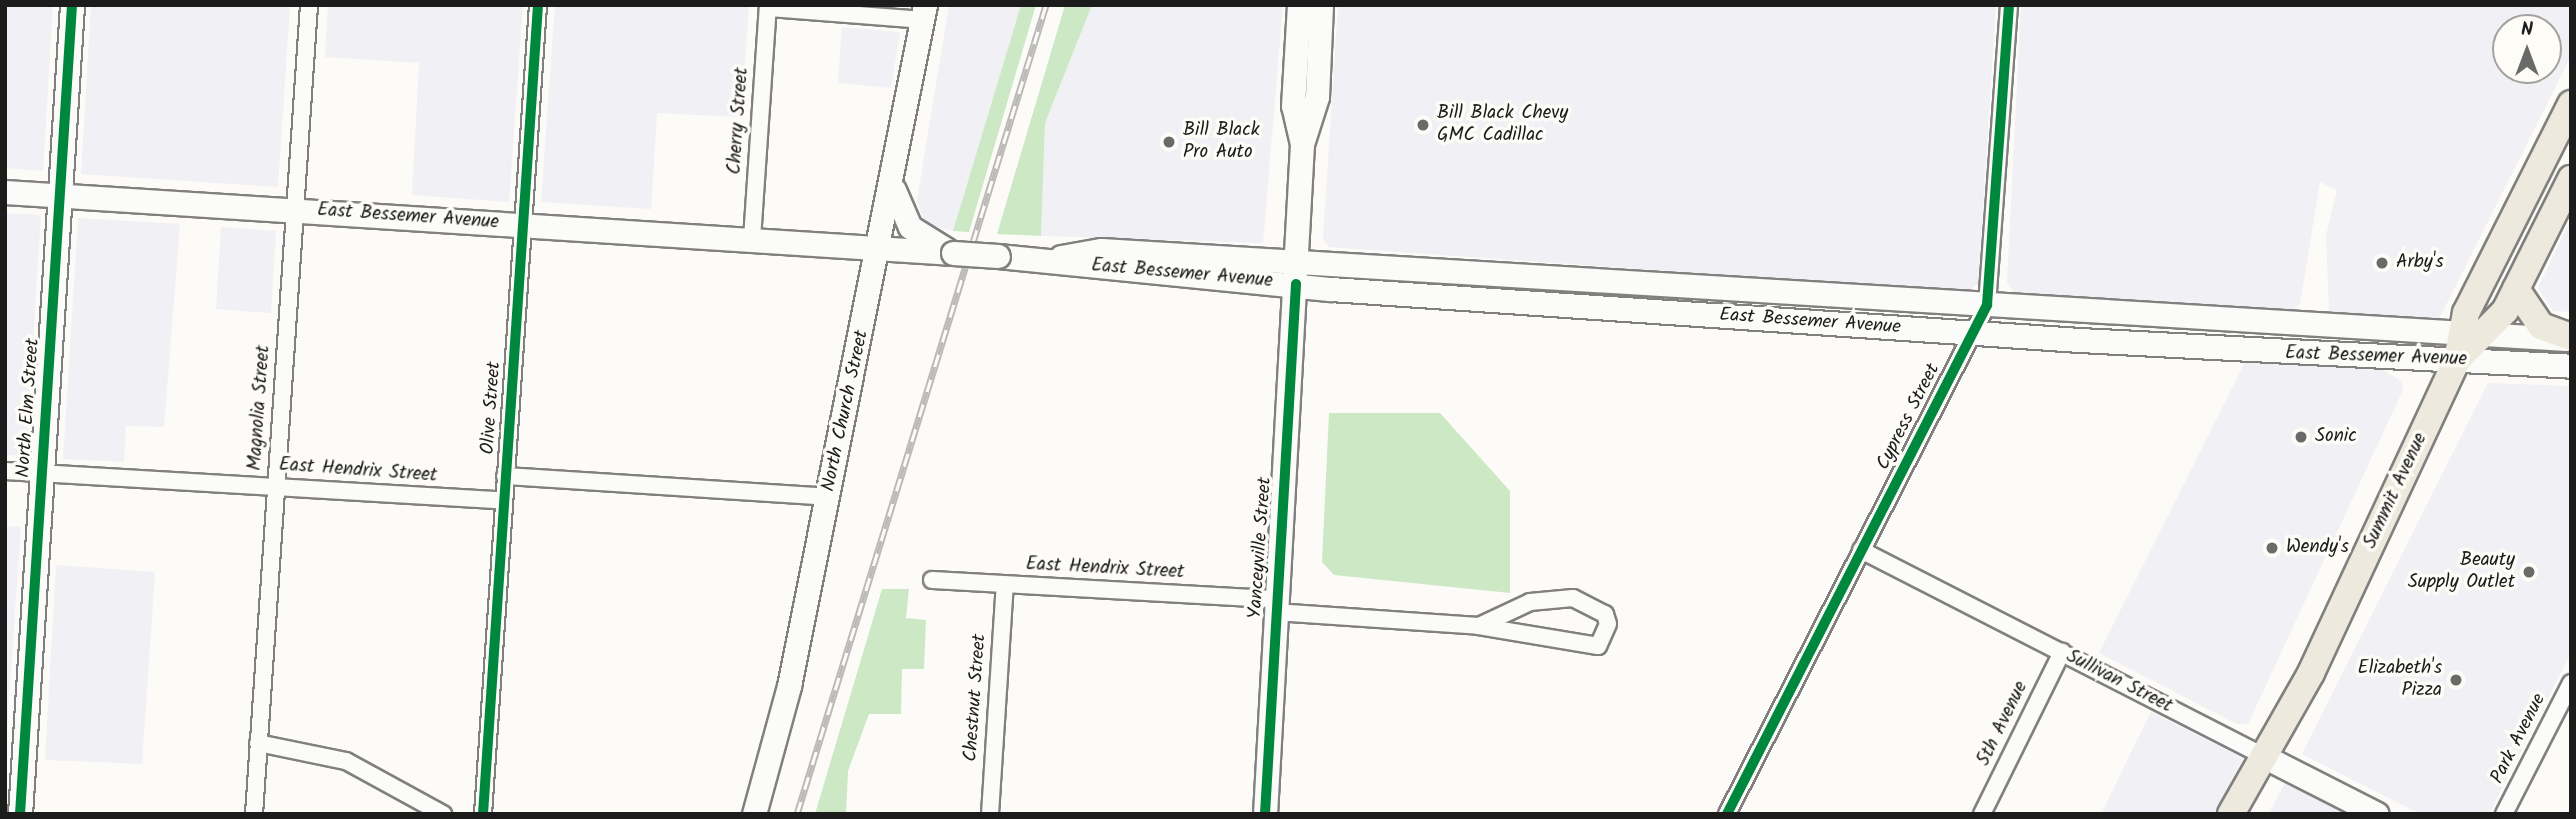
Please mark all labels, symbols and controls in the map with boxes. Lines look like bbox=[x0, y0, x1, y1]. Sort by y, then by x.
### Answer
north arrow bbox=[2492, 14, 2562, 84]
text: N bbox=[2521, 15, 2533, 45]
street label: Cherry Street bbox=[724, 67, 754, 175]
place label: Bill Black Chevy GMC Cadillac bbox=[1437, 103, 1568, 147]
marker: Bill Black Chevy GMC Cadillac bbox=[1415, 117, 1431, 133]
place label: Bill Black Pro Auto bbox=[1183, 120, 1260, 164]
marker: Bill Black Pro Auto bbox=[1161, 134, 1177, 150]
street label: East Bessemer Avenue bbox=[316, 199, 500, 235]
place label: Arby's bbox=[2396, 252, 2444, 274]
street label: East Bessemer Avenue bbox=[1090, 255, 1274, 293]
marker: Arby's bbox=[2374, 255, 2390, 271]
street label: East Bessemer Avenue bbox=[1718, 304, 1902, 340]
street label: North Church Street bbox=[818, 328, 874, 494]
street label: North Elm Street bbox=[13, 338, 45, 478]
street label: East Bessemer Avenue bbox=[2285, 342, 2467, 372]
street label: Magnolia Street bbox=[244, 345, 276, 471]
street label: Cypress Street bbox=[1872, 360, 1946, 474]
street label: Olive Street bbox=[477, 361, 507, 455]
place label: Sonic bbox=[2315, 426, 2357, 448]
marker: Sonic bbox=[2293, 429, 2309, 445]
street label: Summit Avenue bbox=[2359, 430, 2433, 552]
street label: East Hendrix Street bbox=[278, 454, 438, 488]
street label: Yanceyville Street bbox=[1245, 476, 1277, 620]
place label: Wendy's bbox=[2286, 537, 2349, 559]
marker: Wendy's bbox=[2264, 540, 2280, 556]
place label: Beauty Supply Outlet bbox=[2408, 550, 2515, 594]
street label: East Hendrix Street bbox=[1025, 553, 1185, 585]
marker: Beauty Supply Outlet bbox=[2521, 564, 2537, 580]
street label: Chestnut Street bbox=[960, 633, 992, 763]
street label: Sullivan Street bbox=[2062, 646, 2176, 718]
place label: Elizabeth's Pizza bbox=[2358, 658, 2442, 702]
marker: Elizabeth's Pizza bbox=[2448, 672, 2464, 688]
street label: 5th Avenue bbox=[1973, 678, 2033, 770]
street label: Park Avenue bbox=[2487, 690, 2551, 788]

